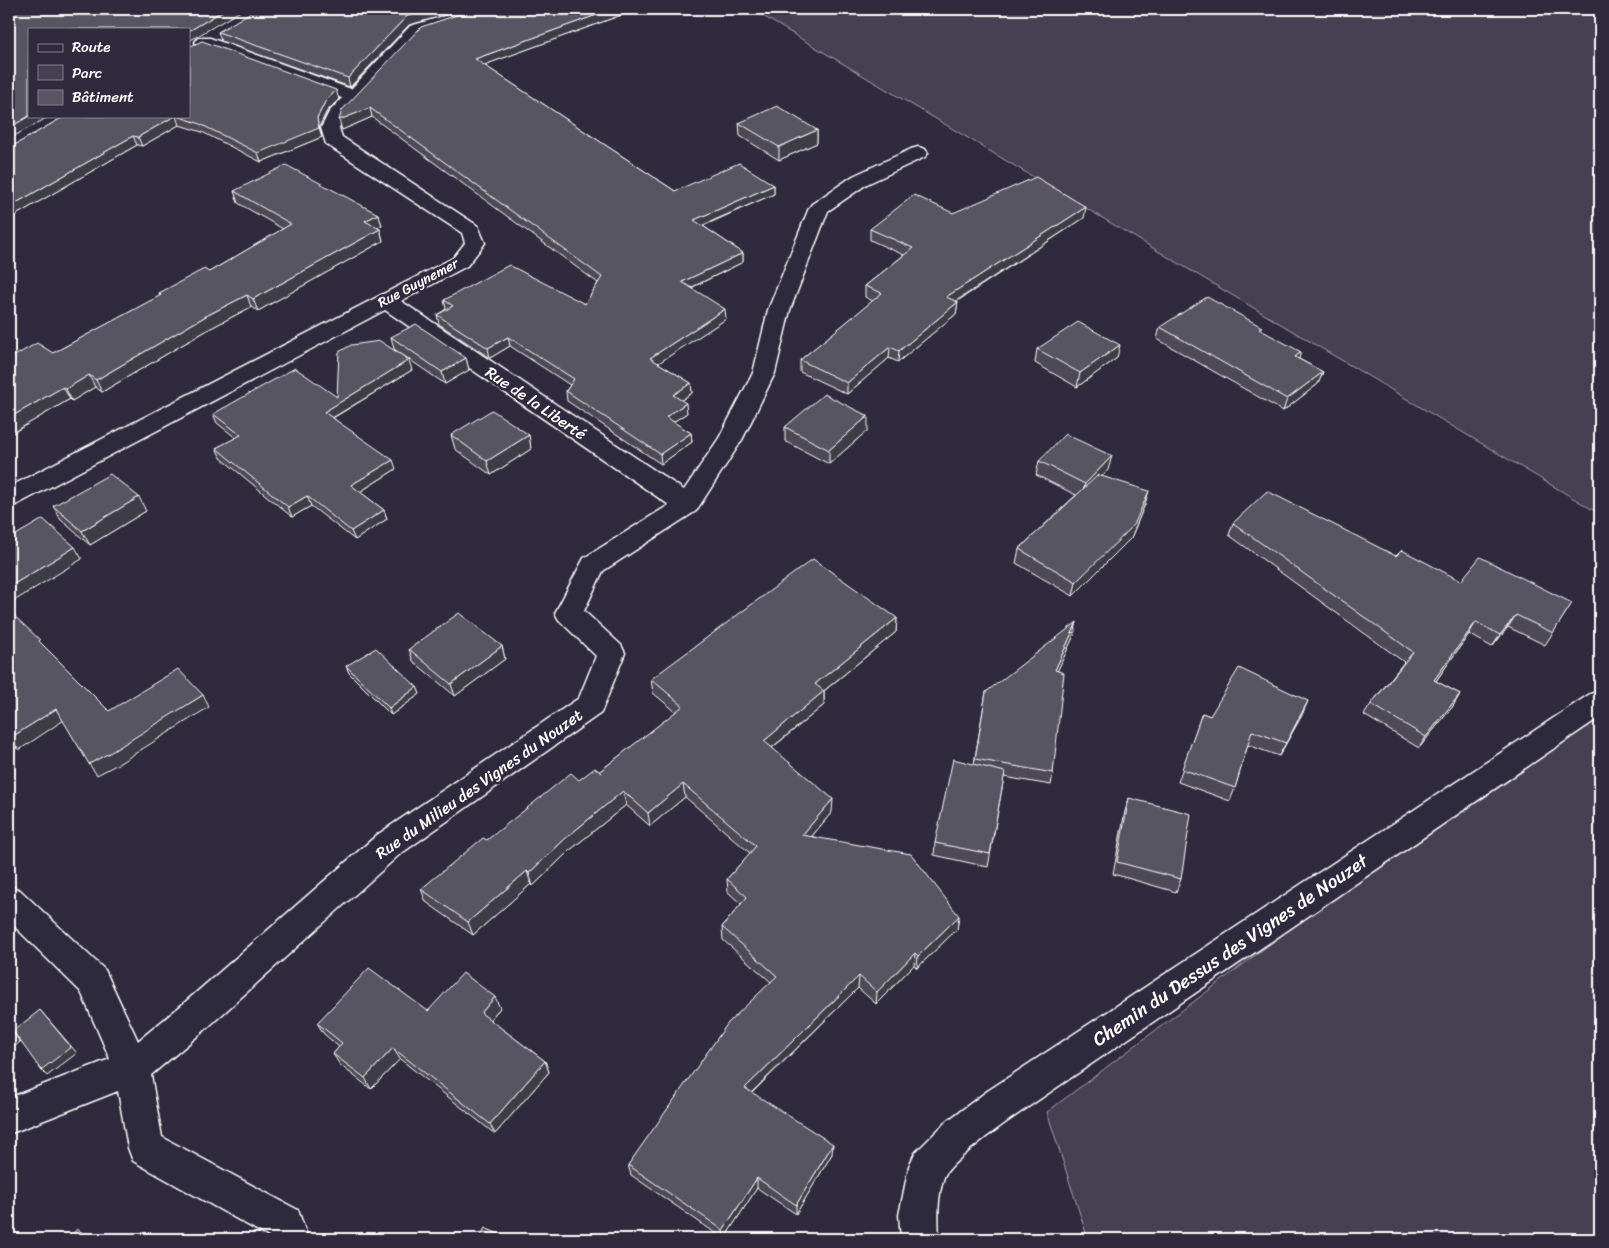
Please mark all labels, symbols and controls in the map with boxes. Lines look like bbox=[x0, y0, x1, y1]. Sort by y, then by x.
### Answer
legend bbox=[28, 28, 190, 118]
text: Route bbox=[72, 34, 111, 60]
text: Parc bbox=[72, 60, 102, 86]
text: Bâtiment bbox=[72, 84, 134, 110]
street label: Rue Guynemer bbox=[373, 251, 464, 315]
street label: Rue de la Liberté bbox=[479, 358, 593, 448]
street label: Rue du Milieu des Vignes du Nouzet bbox=[369, 701, 589, 867]
street label: Chemin du Dessus des Vignes de Nouzet bbox=[1085, 844, 1376, 1055]

